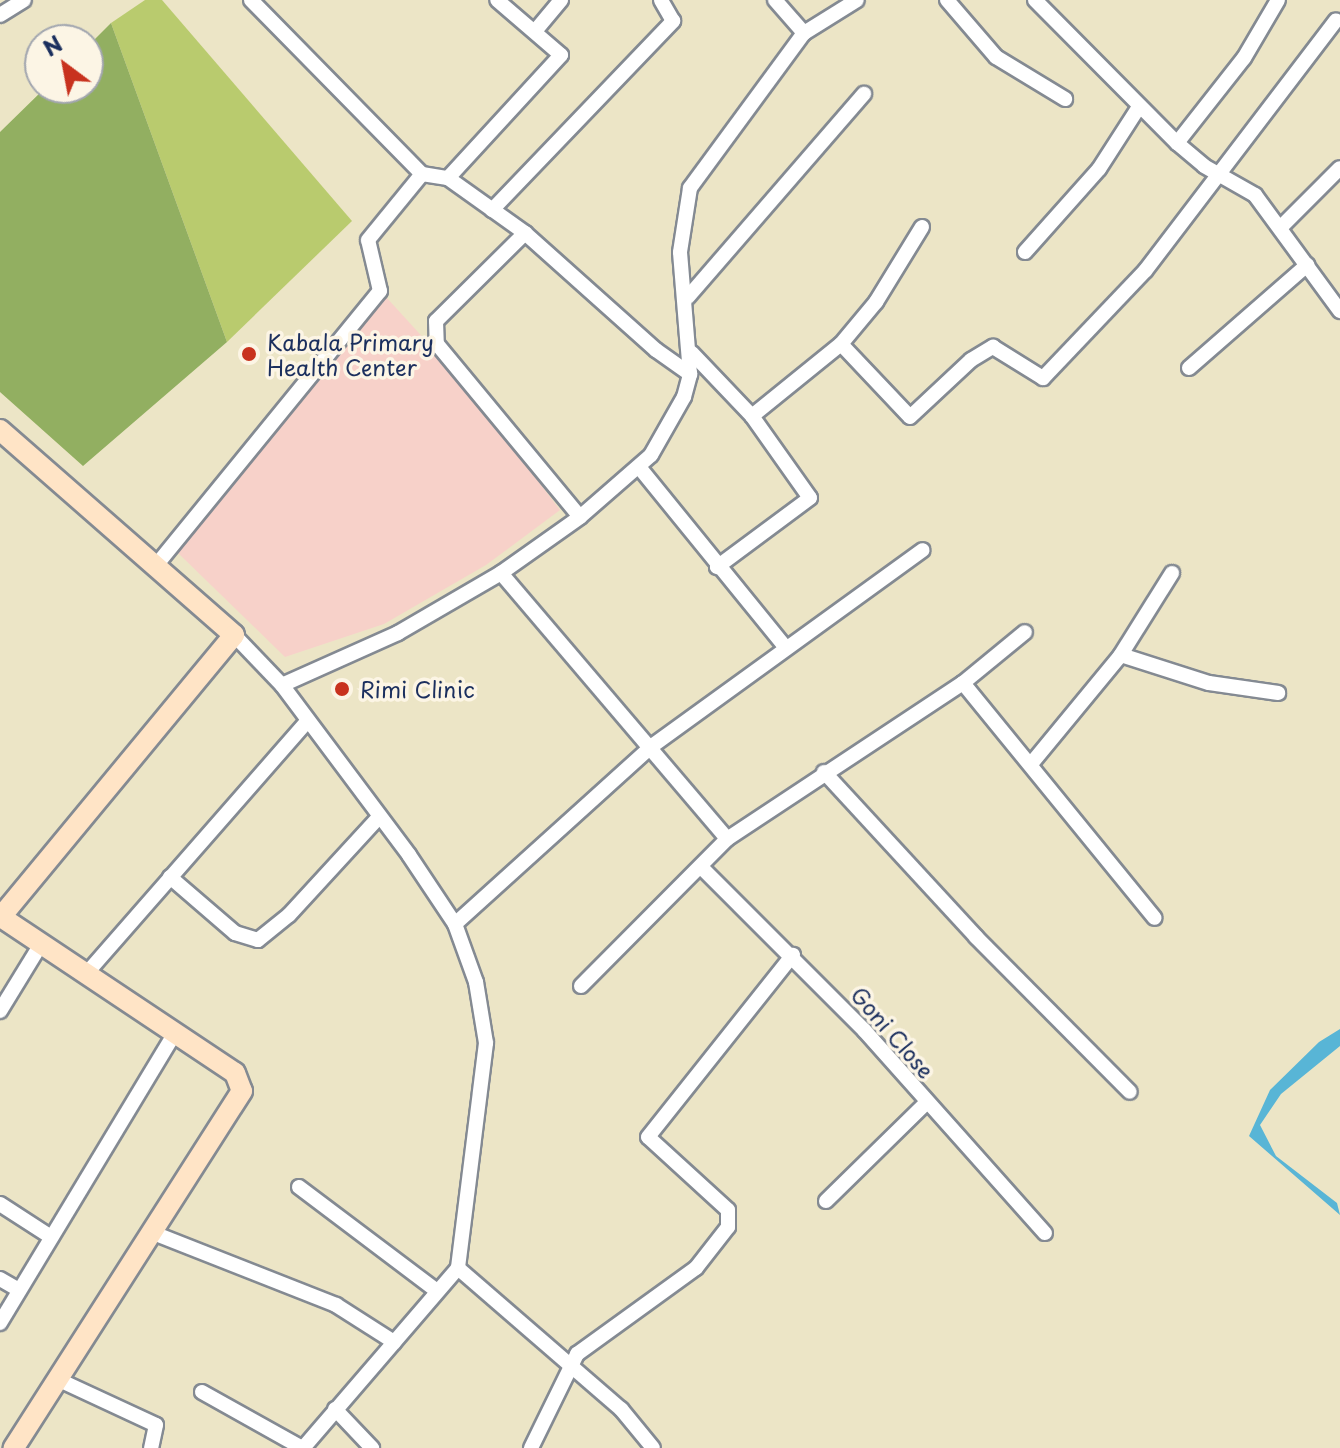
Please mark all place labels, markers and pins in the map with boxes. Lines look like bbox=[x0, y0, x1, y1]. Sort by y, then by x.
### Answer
place label: Kabala Primary Health Center bbox=[267, 328, 435, 380]
marker: Kabala Primary Health Center bbox=[238, 343, 260, 365]
place label: Rimi Clinic bbox=[360, 676, 474, 702]
marker: Rimi Clinic bbox=[331, 678, 353, 700]

